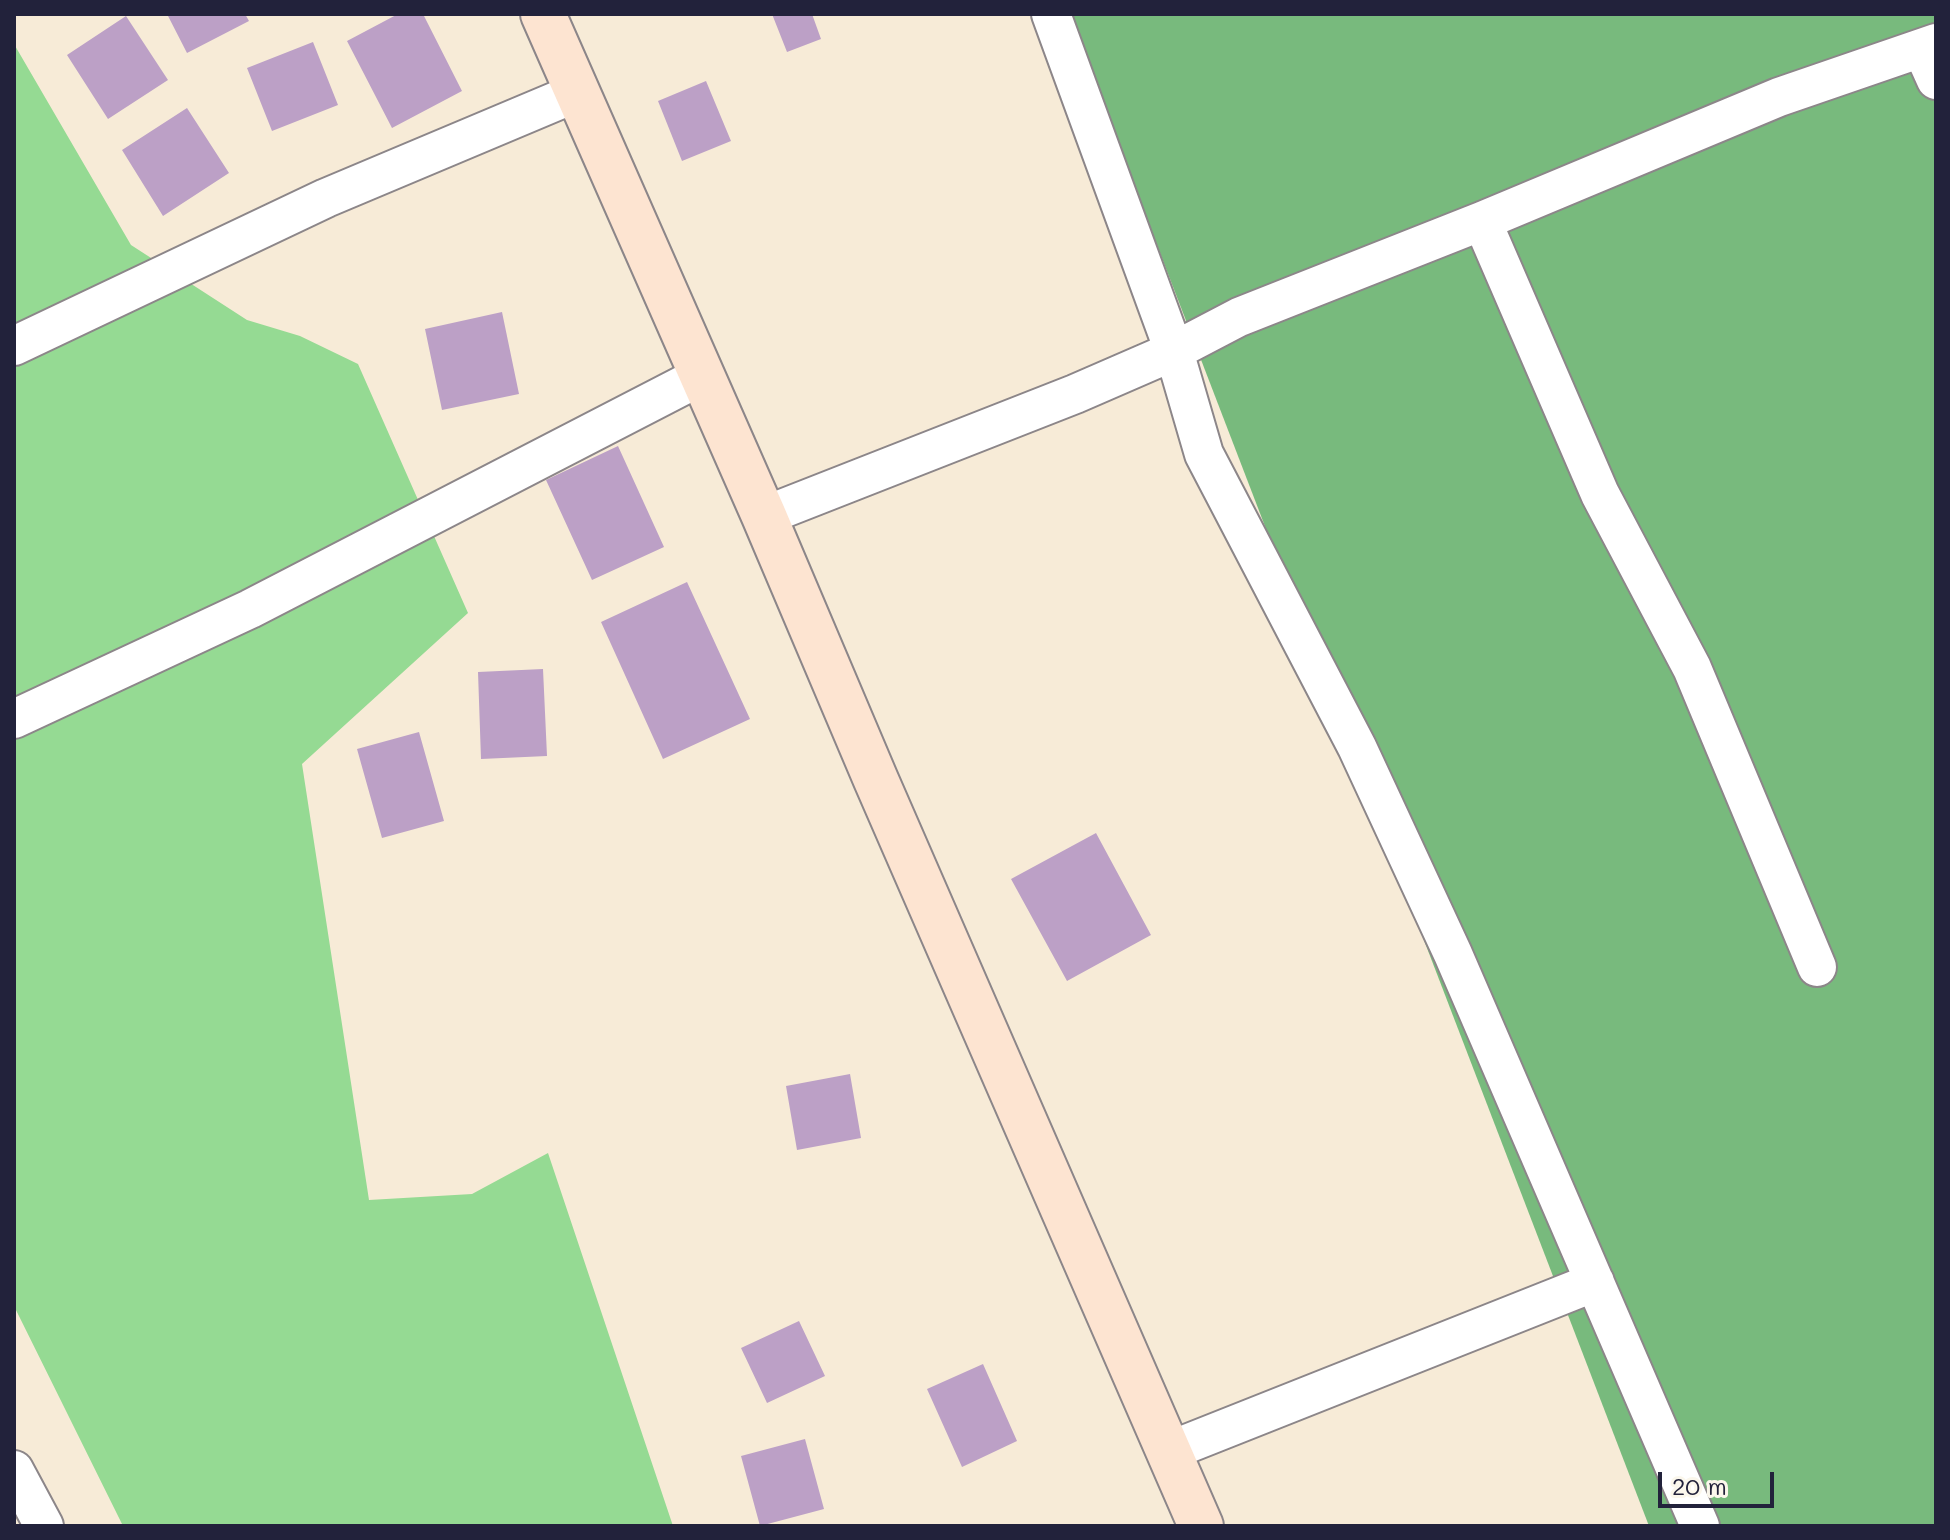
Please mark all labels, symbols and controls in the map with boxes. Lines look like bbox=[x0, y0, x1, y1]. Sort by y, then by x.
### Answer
scale bar bbox=[1662, 1456, 1778, 1506]
text: 20 m bbox=[1672, 1470, 1727, 1501]

